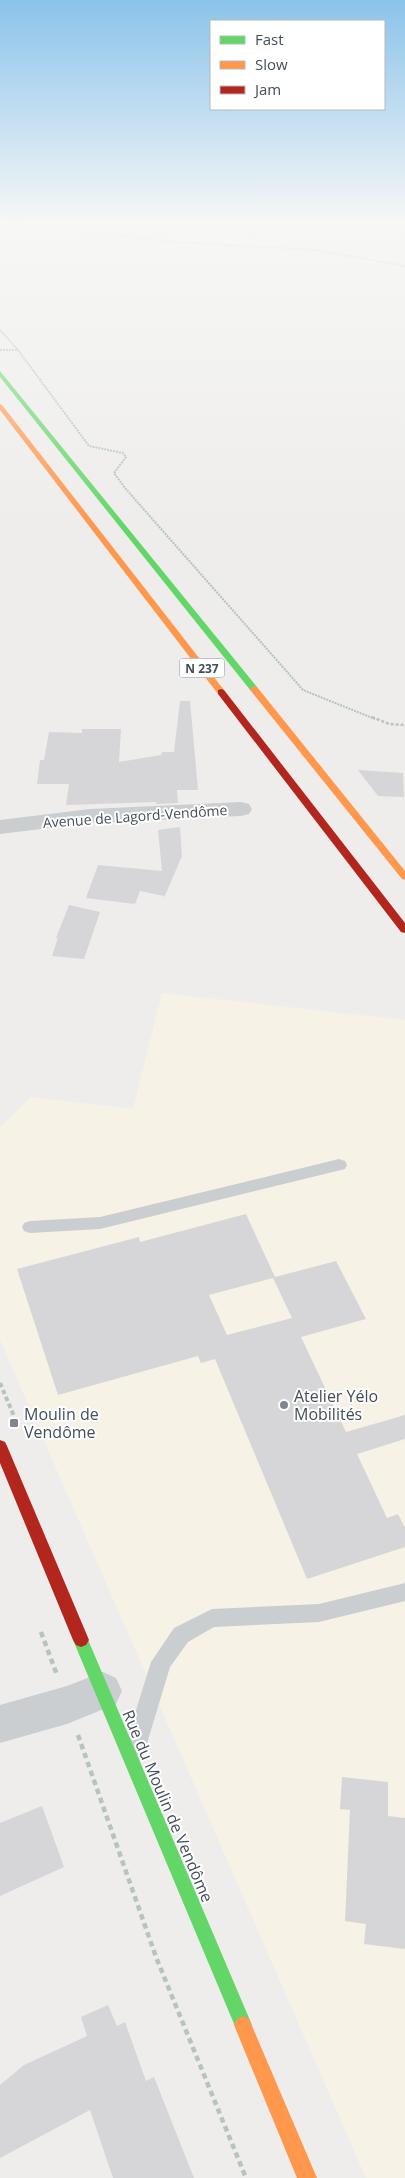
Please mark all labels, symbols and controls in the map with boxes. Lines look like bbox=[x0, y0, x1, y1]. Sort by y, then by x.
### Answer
legend bbox=[210, 20, 385, 110]
text: Fast bbox=[255, 29, 284, 49]
text: Slow bbox=[255, 54, 288, 74]
text: Jam bbox=[253, 79, 281, 99]
road number: N 237 bbox=[180, 658, 224, 678]
street label: Avenue de Lagord-Vendôme bbox=[42, 800, 228, 832]
place label: Atelier Yélo Mobilités bbox=[294, 1385, 378, 1425]
marker: Atelier Yélo Mobilités bbox=[278, 1399, 290, 1411]
place label: Moulin de Vendôme bbox=[24, 1403, 99, 1443]
marker: Moulin de Vendôme bbox=[8, 1417, 20, 1429]
street label: Rue du Moulin de Vendôme bbox=[117, 1706, 219, 1906]

